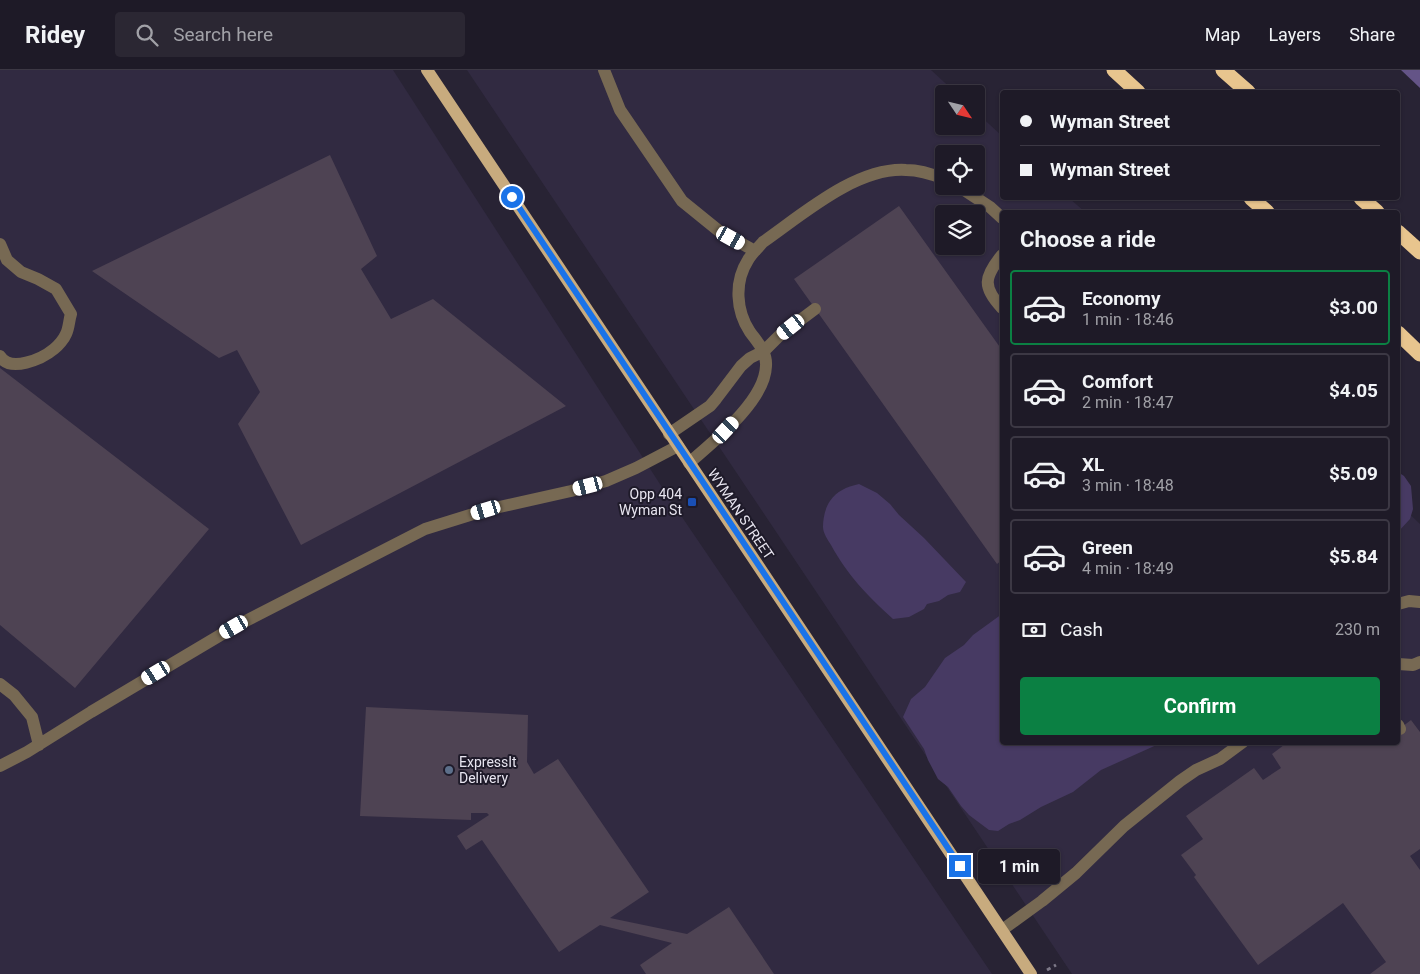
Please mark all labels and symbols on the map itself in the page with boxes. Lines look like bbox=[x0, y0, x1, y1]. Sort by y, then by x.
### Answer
north arrow bbox=[935, 85, 985, 135]
route start bbox=[501, 186, 523, 208]
car bbox=[714, 224, 747, 252]
car bbox=[774, 312, 807, 342]
car bbox=[710, 414, 741, 446]
street label: WYMAN STREET bbox=[705, 466, 777, 563]
car bbox=[571, 475, 604, 497]
place label: Opp 404 Wyman St bbox=[619, 486, 682, 518]
marker: Opp 404 Wyman St bbox=[686, 496, 698, 508]
car bbox=[469, 498, 502, 522]
car bbox=[217, 613, 250, 641]
car bbox=[139, 659, 172, 687]
place label: ExpressIt Delivery bbox=[459, 754, 517, 786]
marker: ExpressIt Delivery bbox=[443, 764, 455, 776]
callout: 1 min bbox=[978, 848, 1060, 884]
route end bbox=[949, 855, 971, 877]

